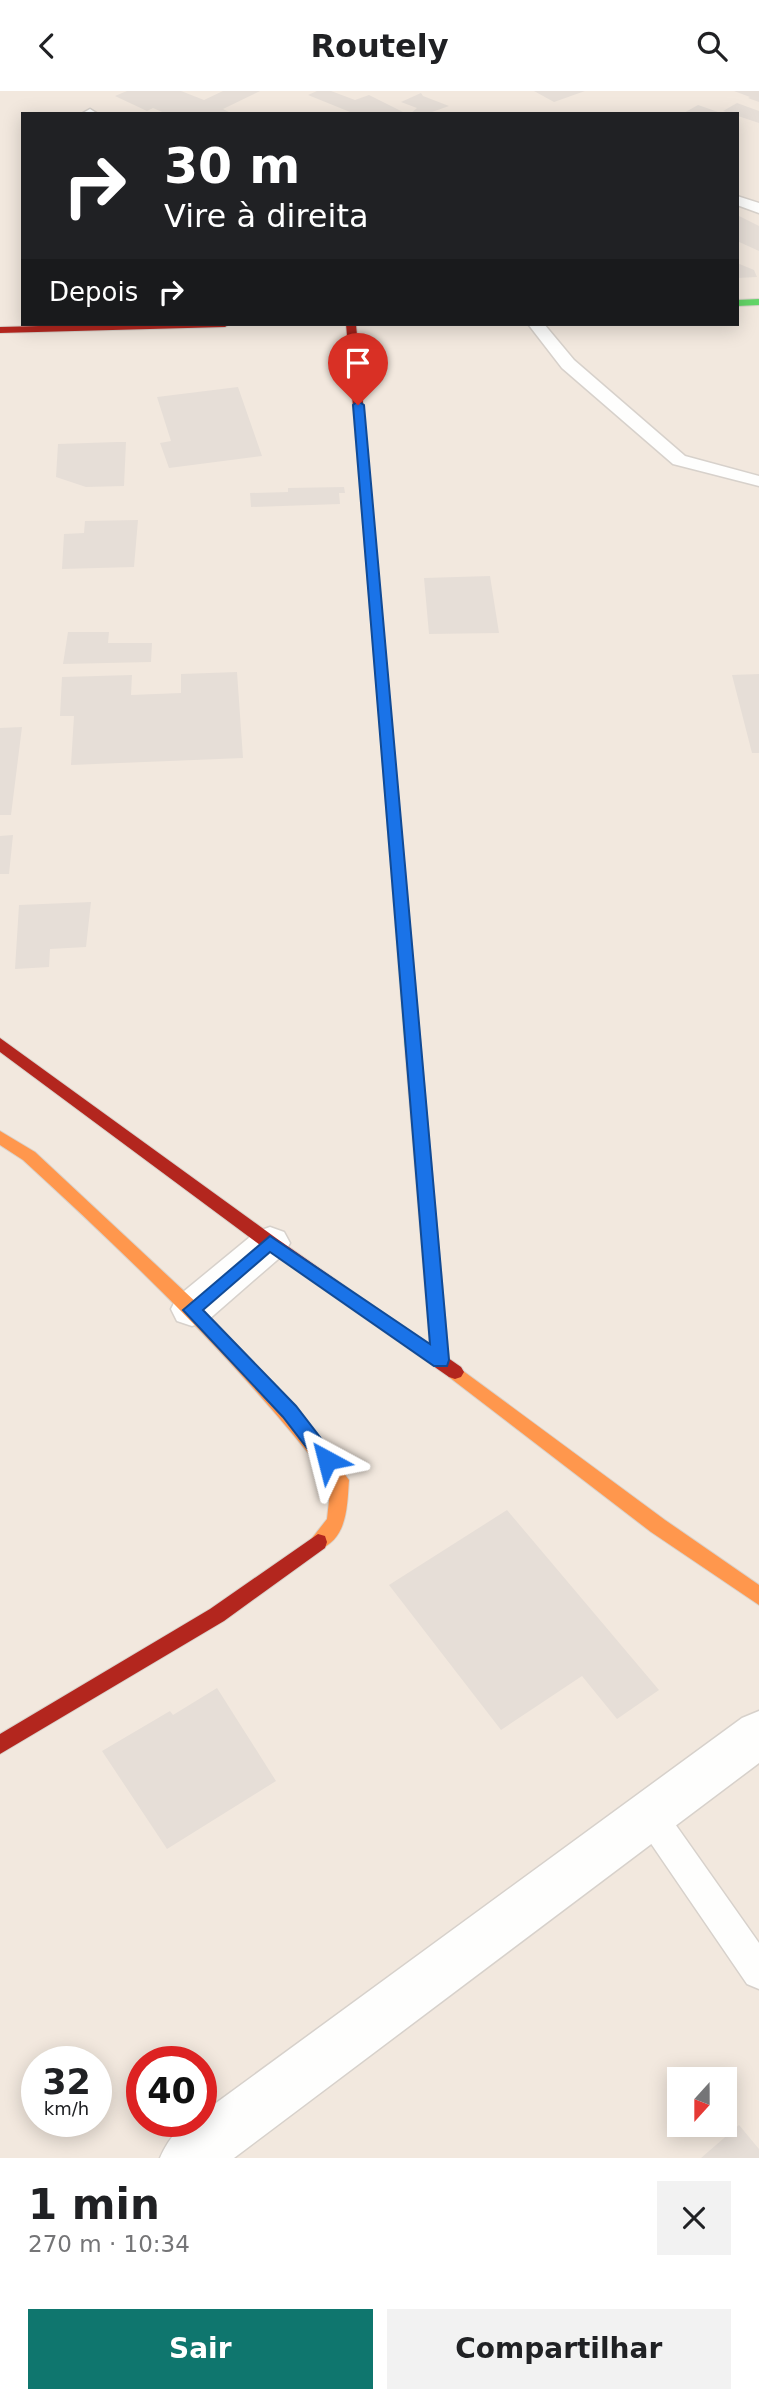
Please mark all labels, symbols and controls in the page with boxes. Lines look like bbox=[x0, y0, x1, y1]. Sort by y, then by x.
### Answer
icon: back bbox=[28, 27, 66, 65]
text: Routely bbox=[310, 27, 449, 65]
icon: search bbox=[693, 27, 731, 65]
text: 30 m bbox=[164, 138, 300, 195]
icon: right bbox=[49, 140, 140, 231]
text: Vire à direita bbox=[164, 197, 369, 235]
icon: right bbox=[152, 273, 190, 311]
text: Depois bbox=[49, 277, 138, 307]
pin bbox=[328, 333, 388, 405]
icon: arrive bbox=[339, 344, 377, 382]
position arrow bbox=[290, 1423, 364, 1497]
speed limit sign: 40 bbox=[126, 2046, 217, 2137]
text: 32 bbox=[42, 2062, 91, 2102]
north arrow bbox=[667, 2067, 737, 2137]
map controls bbox=[667, 2067, 737, 2137]
text: km/h bbox=[44, 2098, 89, 2119]
text: 1 min bbox=[28, 2180, 160, 2229]
button: close bbox=[657, 2181, 731, 2255]
text: 270 m · 10:34 bbox=[28, 2231, 190, 2257]
button: Sair bbox=[28, 2309, 373, 2389]
button: Compartilhar bbox=[387, 2309, 731, 2389]

